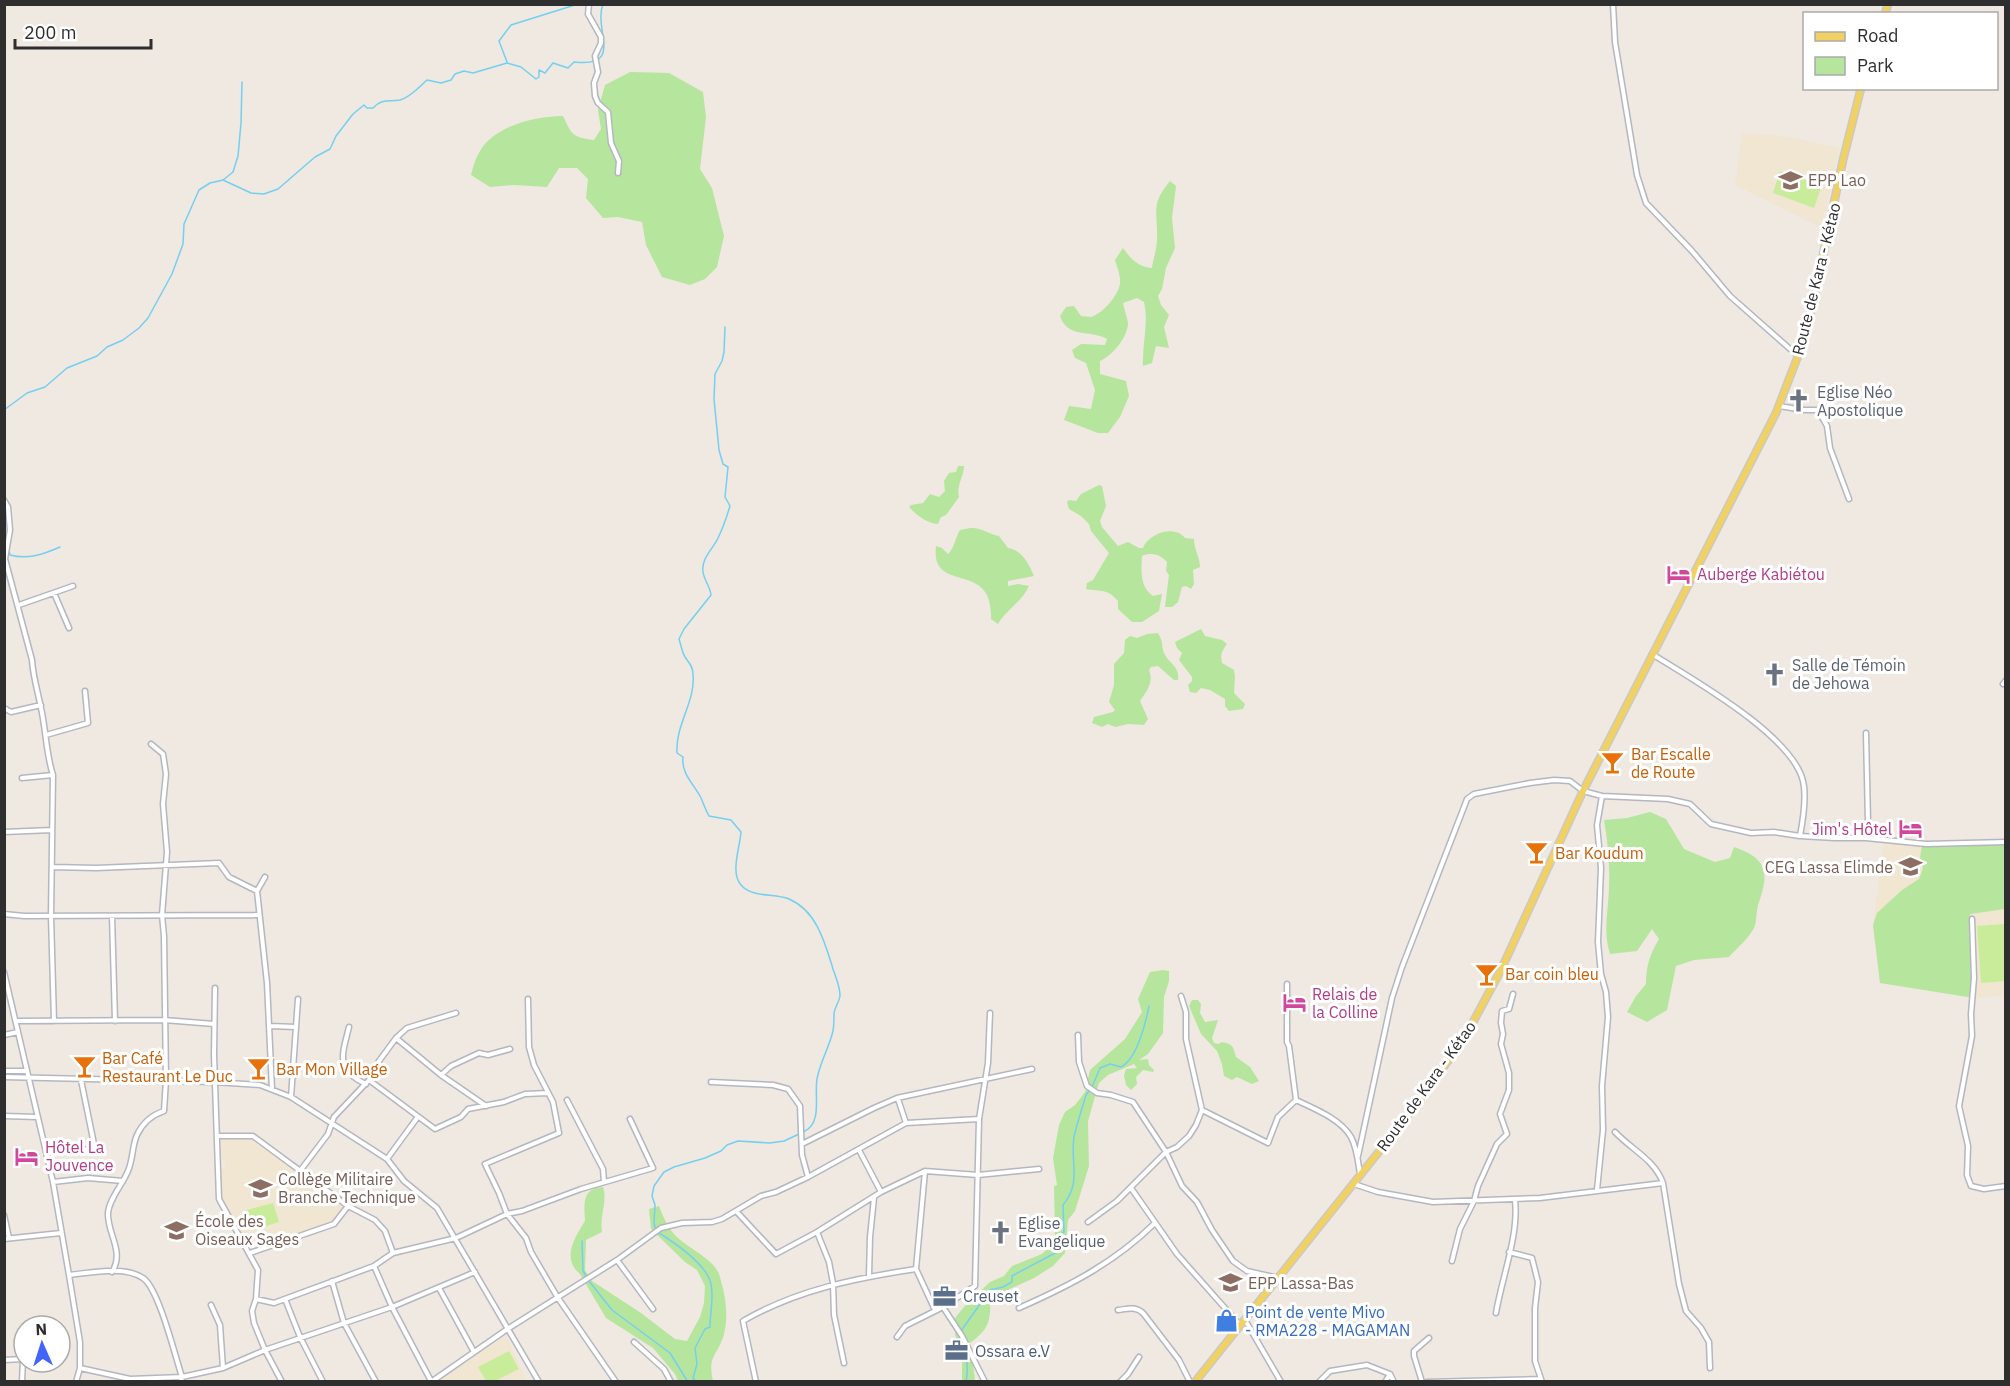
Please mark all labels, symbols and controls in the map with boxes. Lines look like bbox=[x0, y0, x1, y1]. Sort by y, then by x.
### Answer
scale bar bbox=[15, 12, 152, 50]
legend bbox=[1803, 12, 1998, 90]
text: 200 m bbox=[24, 21, 76, 44]
text: Road bbox=[1857, 24, 1898, 47]
text: Park bbox=[1857, 54, 1894, 77]
school or university icon: EPP Lao bbox=[1777, 167, 1803, 193]
place label: EPP Lao bbox=[1808, 170, 1866, 190]
street label: Route de Kara - Kétao bbox=[1787, 201, 1845, 357]
place label: Eglise Néo Apostolique bbox=[1817, 382, 1903, 420]
church icon: Eglise Néo Apostolique bbox=[1786, 388, 1812, 414]
hotel icon: Auberge Kabiétou bbox=[1666, 561, 1692, 587]
place label: Auberge Kabiétou bbox=[1697, 564, 1825, 584]
place label: Salle de Témoin de Jehowa bbox=[1792, 655, 1906, 693]
church icon: Salle de Témoin de Jehowa bbox=[1761, 661, 1787, 687]
place label: Bar Escalle de Route bbox=[1631, 744, 1711, 782]
bar icon: Bar Escalle de Route bbox=[1600, 750, 1626, 776]
hotel icon: Jim's Hôtel bbox=[1897, 816, 1923, 842]
place label: Jim's Hôtel bbox=[1812, 819, 1892, 839]
bar icon: Bar Koudum bbox=[1524, 840, 1550, 866]
place label: Bar Koudum bbox=[1555, 843, 1644, 863]
school or university icon: CEG Lassa Elimde bbox=[1898, 854, 1924, 880]
place label: CEG Lassa Elimde bbox=[1765, 857, 1893, 877]
bar icon: Bar coin bleu bbox=[1474, 961, 1500, 987]
place label: Bar coin bleu bbox=[1505, 964, 1599, 984]
place label: Relais de la Colline bbox=[1312, 984, 1378, 1022]
hotel icon: Relais de la Colline bbox=[1281, 990, 1307, 1016]
street label: Route de Kara - Kétao bbox=[1372, 1017, 1480, 1155]
place label: Bar Café Restaurant Le Duc bbox=[102, 1048, 233, 1086]
bar icon: Bar Café Restaurant Le Duc bbox=[71, 1054, 97, 1080]
bar icon: Bar Mon Village bbox=[245, 1056, 271, 1082]
place label: Bar Mon Village bbox=[276, 1059, 388, 1079]
place label: Hôtel La Jouvence bbox=[45, 1137, 114, 1175]
hotel icon: Hôtel La Jouvence bbox=[14, 1143, 40, 1169]
place label: Collège Militaire Branche Technique bbox=[278, 1169, 416, 1207]
school or university icon: Collège Militaire Branche Technique bbox=[247, 1175, 273, 1201]
place label: École des Oiseaux Sages bbox=[195, 1210, 299, 1249]
place label: Eglise Evangelique bbox=[1018, 1213, 1106, 1251]
school or university icon: École des Oiseaux Sages bbox=[164, 1217, 190, 1243]
church icon: Eglise Evangelique bbox=[987, 1219, 1013, 1245]
school or university icon: EPP Lassa-Bas bbox=[1217, 1270, 1243, 1296]
place label: EPP Lassa-Bas bbox=[1248, 1273, 1354, 1293]
office icon: Creuset bbox=[932, 1283, 958, 1309]
place label: Creuset bbox=[963, 1286, 1019, 1306]
place label: Point de vente Mivo - RMA228 - MAGAMAN bbox=[1245, 1302, 1410, 1340]
shop icon: Point de vente Mivo - RMA228 - MAGAMAN bbox=[1214, 1308, 1240, 1334]
north arrow bbox=[12, 1314, 72, 1374]
text: N bbox=[35, 1319, 48, 1339]
office icon: Ossara e.V bbox=[944, 1338, 970, 1364]
place label: Ossara e.V bbox=[975, 1341, 1050, 1361]

